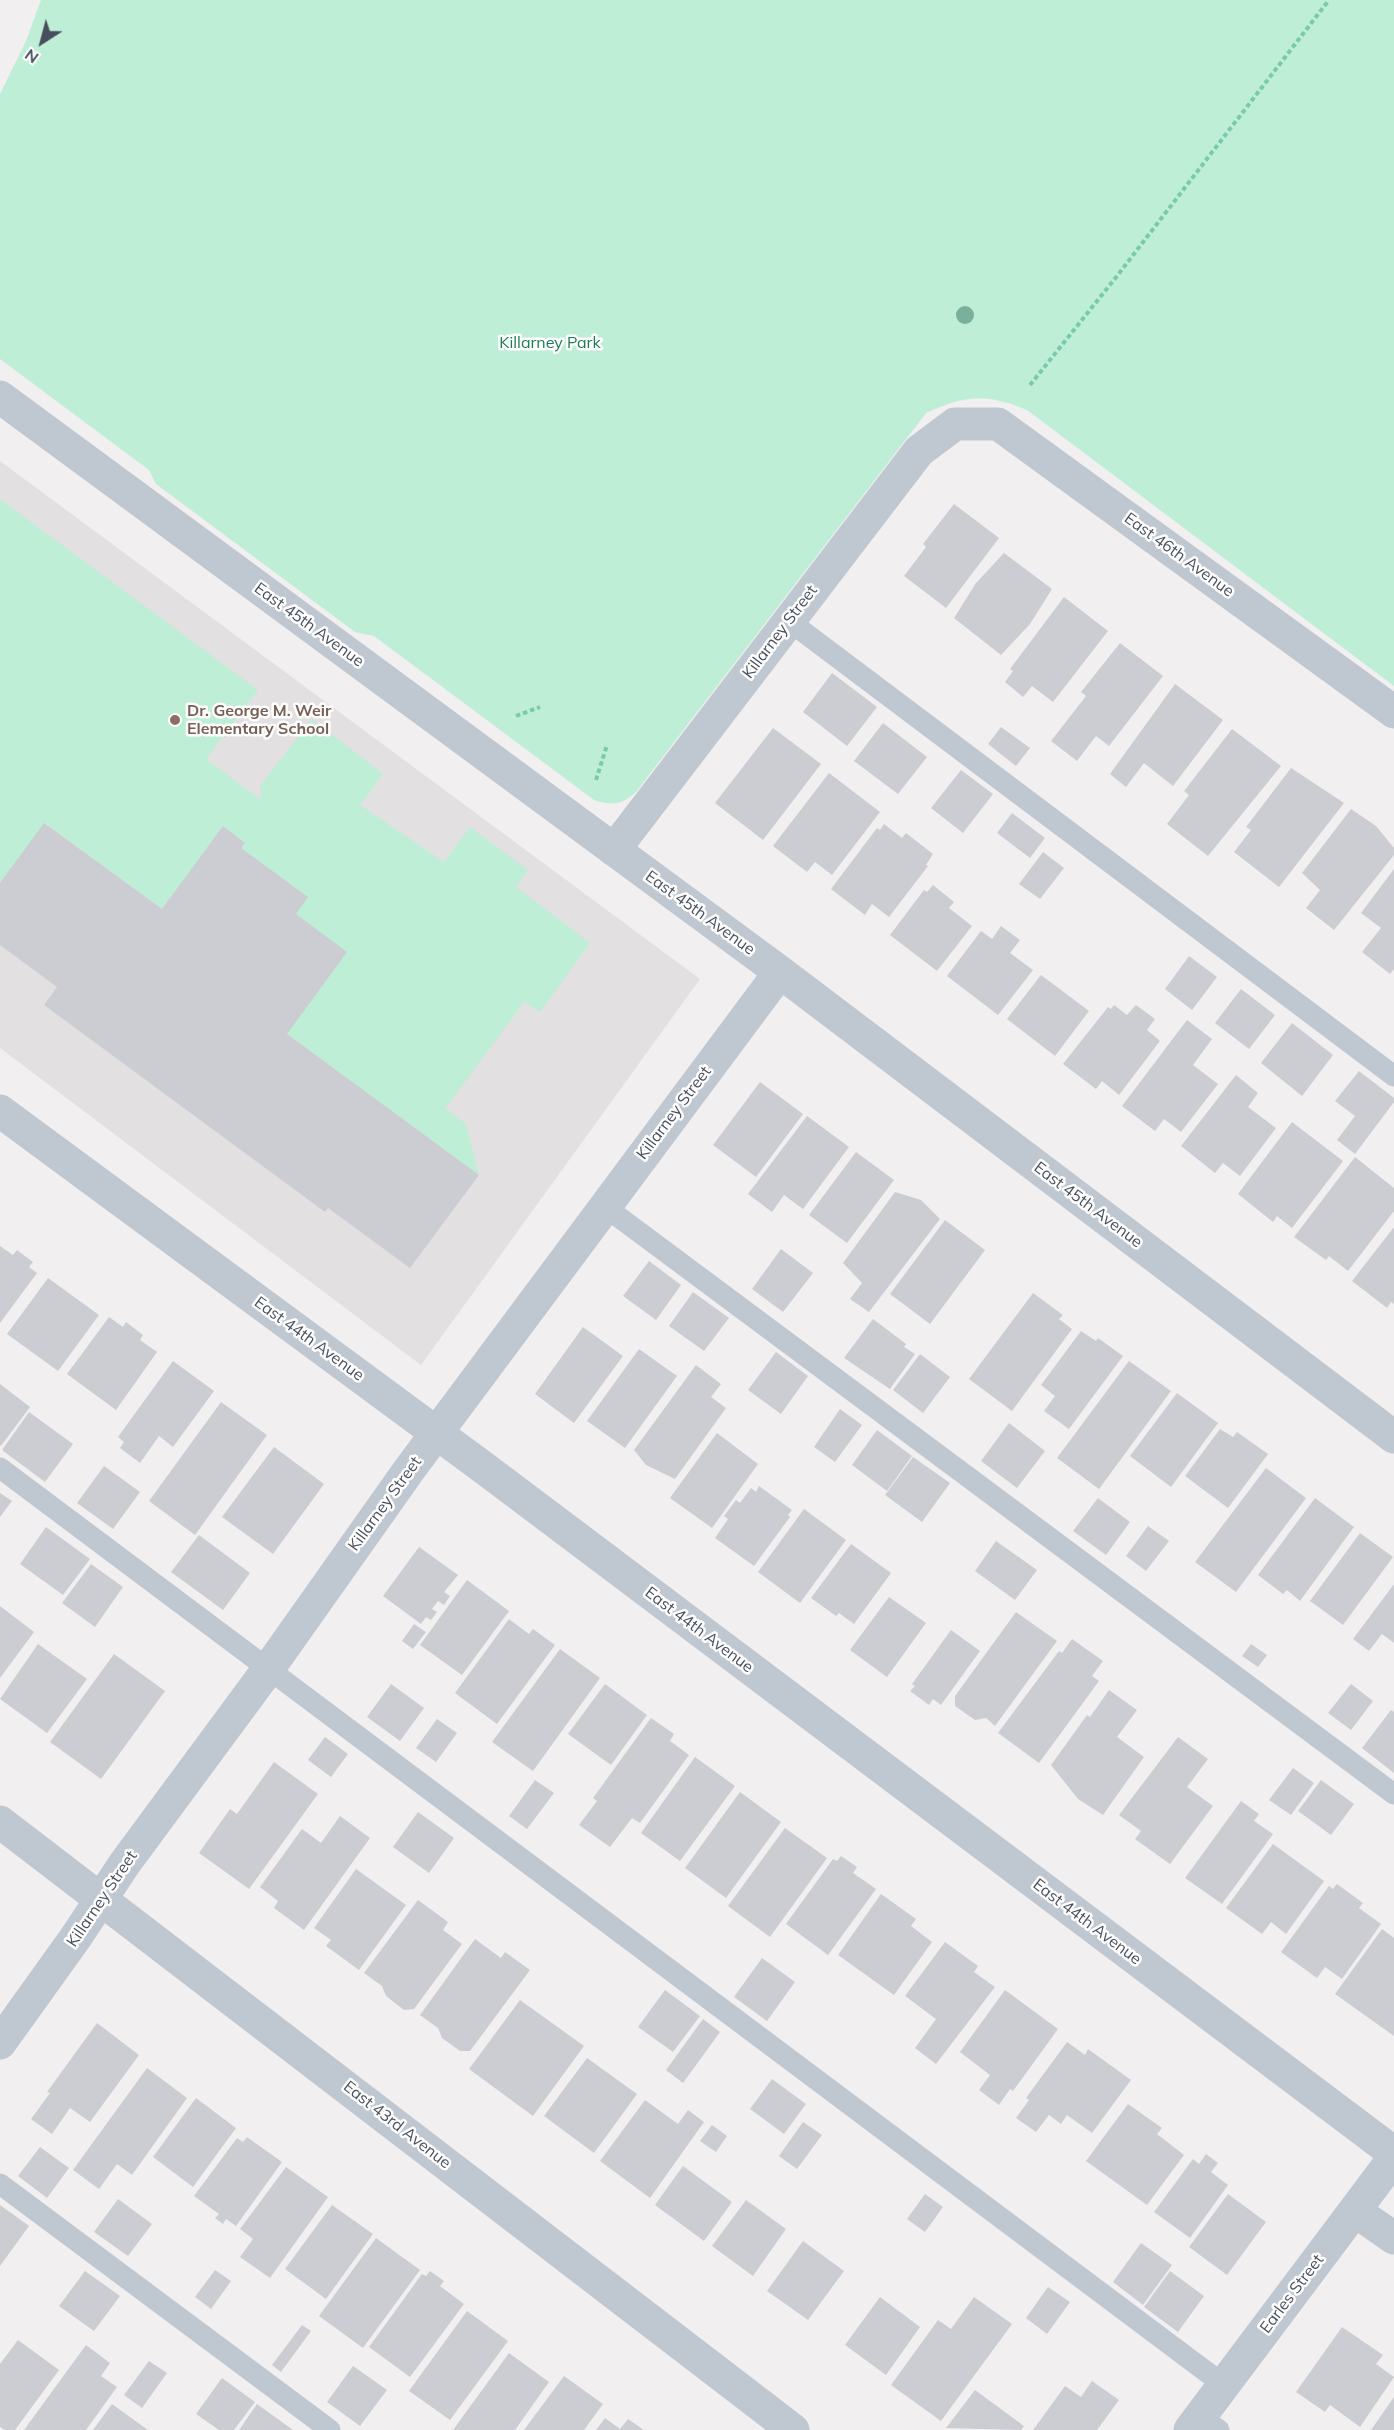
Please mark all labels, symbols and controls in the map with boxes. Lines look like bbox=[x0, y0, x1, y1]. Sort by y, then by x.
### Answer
north arrow bbox=[12, 12, 72, 72]
text: N bbox=[21, 45, 42, 68]
park label: Killarney Park bbox=[499, 333, 601, 353]
street label: East 46th Avenue bbox=[1121, 509, 1237, 601]
street label: East 45th Avenue bbox=[251, 579, 367, 671]
street label: Killarney Street bbox=[739, 582, 821, 682]
place label: Dr. George M. Weir Elementary School bbox=[187, 701, 331, 739]
marker: Dr. George M. Weir Elementary School bbox=[168, 713, 182, 727]
street label: East 45th Avenue bbox=[642, 867, 758, 959]
street label: Killarney Street bbox=[633, 1063, 715, 1163]
street label: East 45th Avenue bbox=[1030, 1158, 1146, 1252]
street label: East 44th Avenue bbox=[251, 1293, 367, 1385]
street label: Killarney Street bbox=[344, 1453, 426, 1555]
street label: East 44th Avenue bbox=[641, 1583, 757, 1677]
street label: Killarney Street bbox=[63, 1847, 141, 1951]
street label: East 44th Avenue bbox=[1029, 1875, 1145, 1969]
street label: East 43rd Avenue bbox=[340, 2077, 454, 2173]
street label: Earles Street bbox=[1256, 2251, 1328, 2337]

